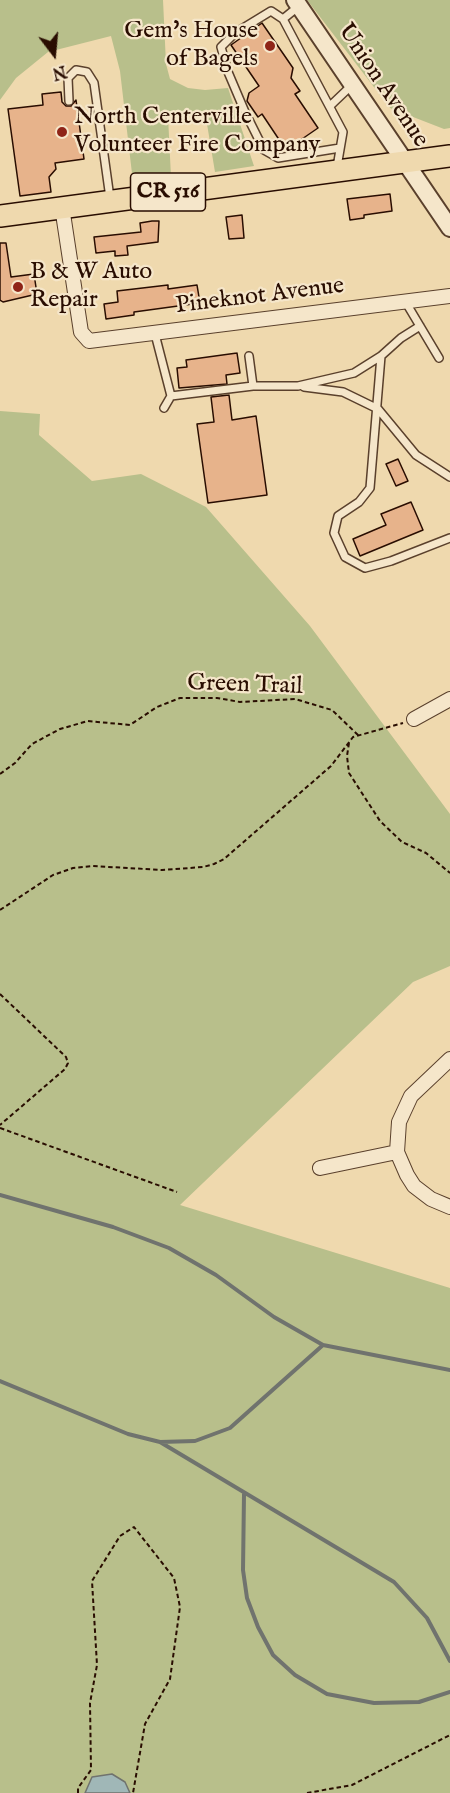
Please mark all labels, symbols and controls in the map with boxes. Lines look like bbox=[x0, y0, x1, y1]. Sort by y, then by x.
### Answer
place label: Gem's House of Bagels bbox=[124, 18, 258, 74]
street label: Union Avenue bbox=[330, 19, 434, 153]
north arrow bbox=[24, 24, 84, 84]
marker: Gem's House of Bagels bbox=[263, 39, 277, 53]
text: N bbox=[50, 60, 68, 83]
place label: North Centerville Volunteer Fire Company bbox=[74, 104, 320, 160]
marker: North Centerville Volunteer Fire Company bbox=[55, 125, 69, 139]
road number: CR 516 bbox=[130, 173, 206, 211]
place label: B & W Auto Repair bbox=[30, 259, 152, 315]
street label: Pineknot Avenue bbox=[174, 272, 346, 322]
marker: B & W Auto Repair bbox=[11, 280, 25, 294]
street label: Green Trail bbox=[187, 670, 303, 702]

